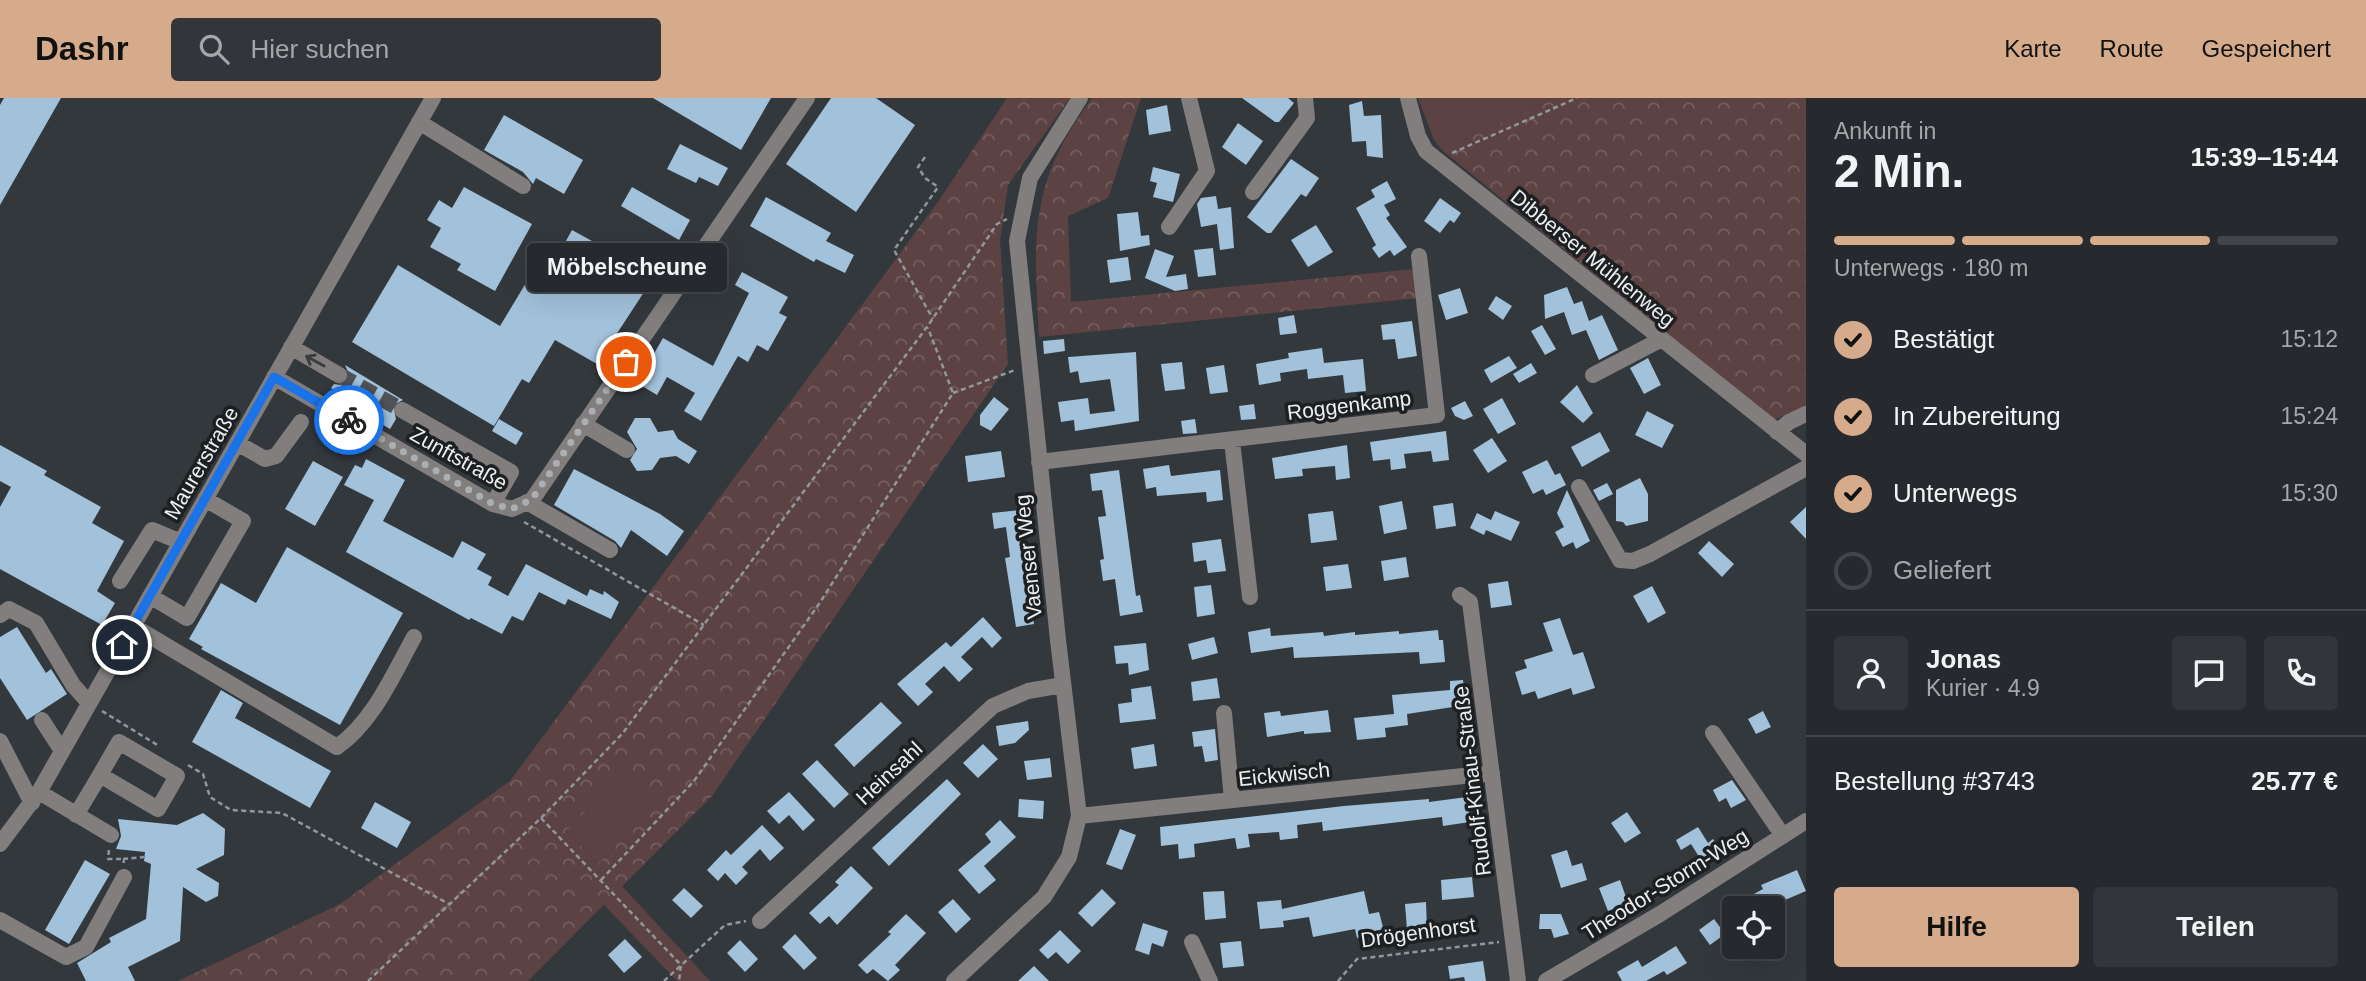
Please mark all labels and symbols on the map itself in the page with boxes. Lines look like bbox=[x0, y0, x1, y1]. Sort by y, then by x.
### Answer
street label: Dibberser Mühlenweg bbox=[1506, 185, 1680, 331]
callout: Möbelscheune bbox=[526, 243, 726, 292]
pin bbox=[596, 332, 656, 392]
one-way arrow bbox=[306, 354, 326, 368]
courier bbox=[314, 385, 384, 455]
street label: Roggenkamp bbox=[1286, 386, 1412, 424]
street label: Maurerstraße bbox=[160, 403, 242, 523]
street label: Zunftstraße bbox=[406, 422, 512, 494]
street label: Vaenser Weg bbox=[1010, 493, 1046, 621]
pin bbox=[92, 615, 152, 675]
street label: Rudolf-Kinau-Straße bbox=[1449, 685, 1495, 877]
street label: Heinsahl bbox=[851, 737, 927, 809]
street label: Eickwisch bbox=[1237, 758, 1331, 790]
street label: Theodor-Storm-Weg bbox=[1578, 824, 1752, 944]
street label: Drögenhorst bbox=[1359, 913, 1477, 951]

